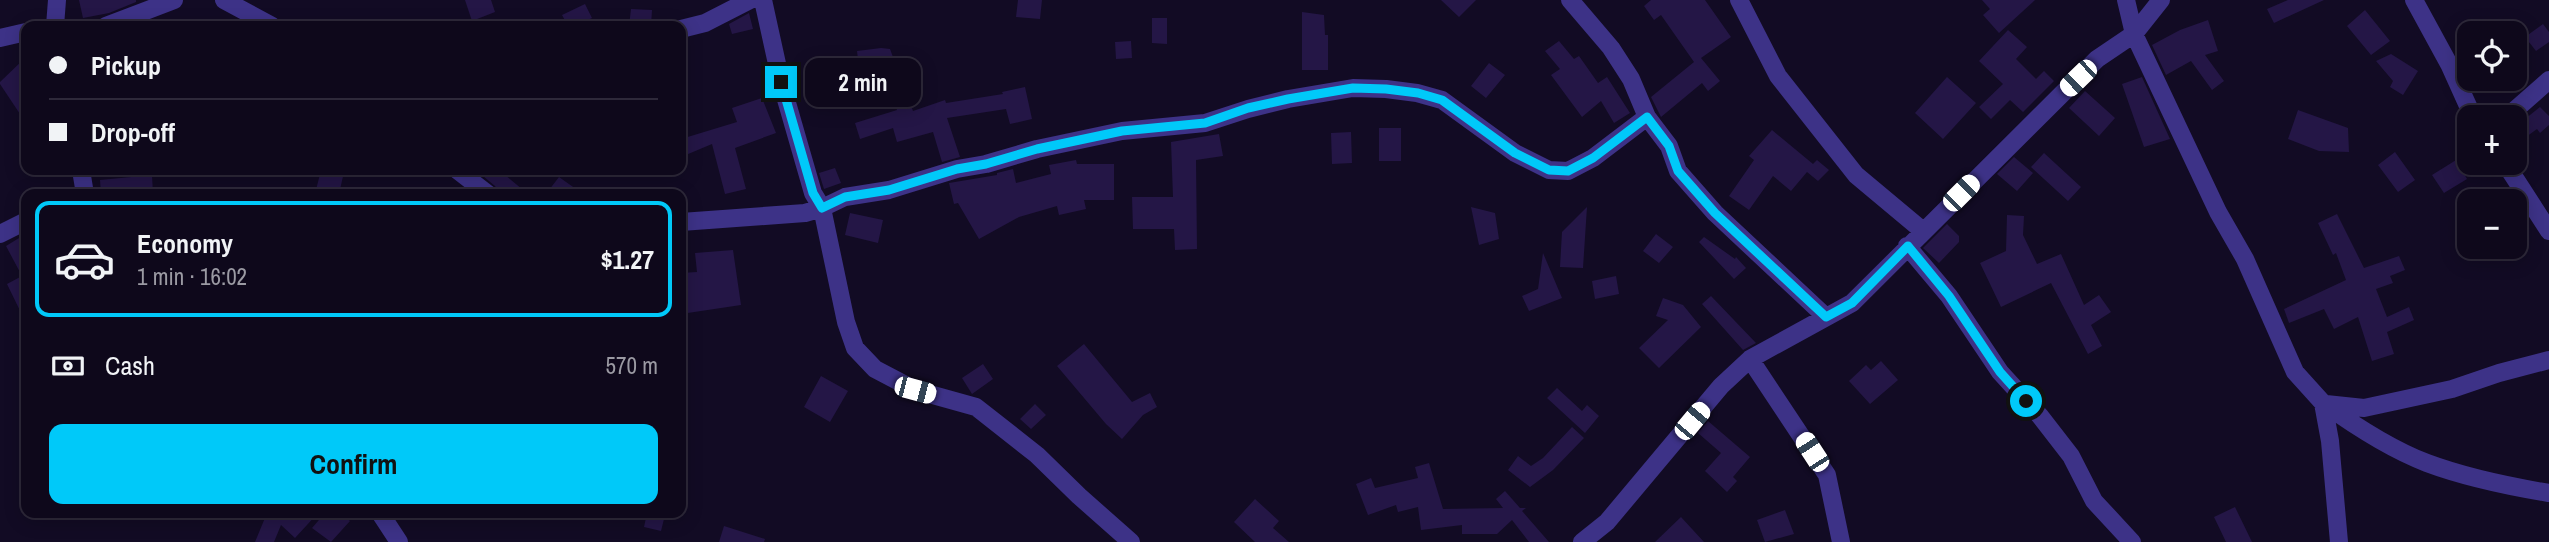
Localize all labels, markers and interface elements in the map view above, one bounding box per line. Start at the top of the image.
map controls [2457,21,2527,259]
button: locate [2457,21,2527,91]
text: Pickup [91,48,161,83]
car [2056,56,2101,100]
callout: 2 min [806,57,921,106]
route end [765,66,797,98]
text: 2 min [838,67,888,98]
button: + [2457,105,2527,175]
text: Drop-off [91,115,175,150]
car [1939,171,1984,215]
button: − [2457,189,2527,259]
text: Economy [137,226,233,261]
icon: car [53,228,116,291]
text: $1.27 [601,242,654,277]
text: 1 min · 16:02 [137,261,247,292]
icon: cash [49,347,87,385]
text: Cash [105,348,155,383]
text: 570 m [606,350,658,381]
car [892,374,939,406]
route start [2010,385,2042,417]
car [1671,398,1714,444]
button: Confirm [49,424,658,504]
car [1792,429,1833,475]

